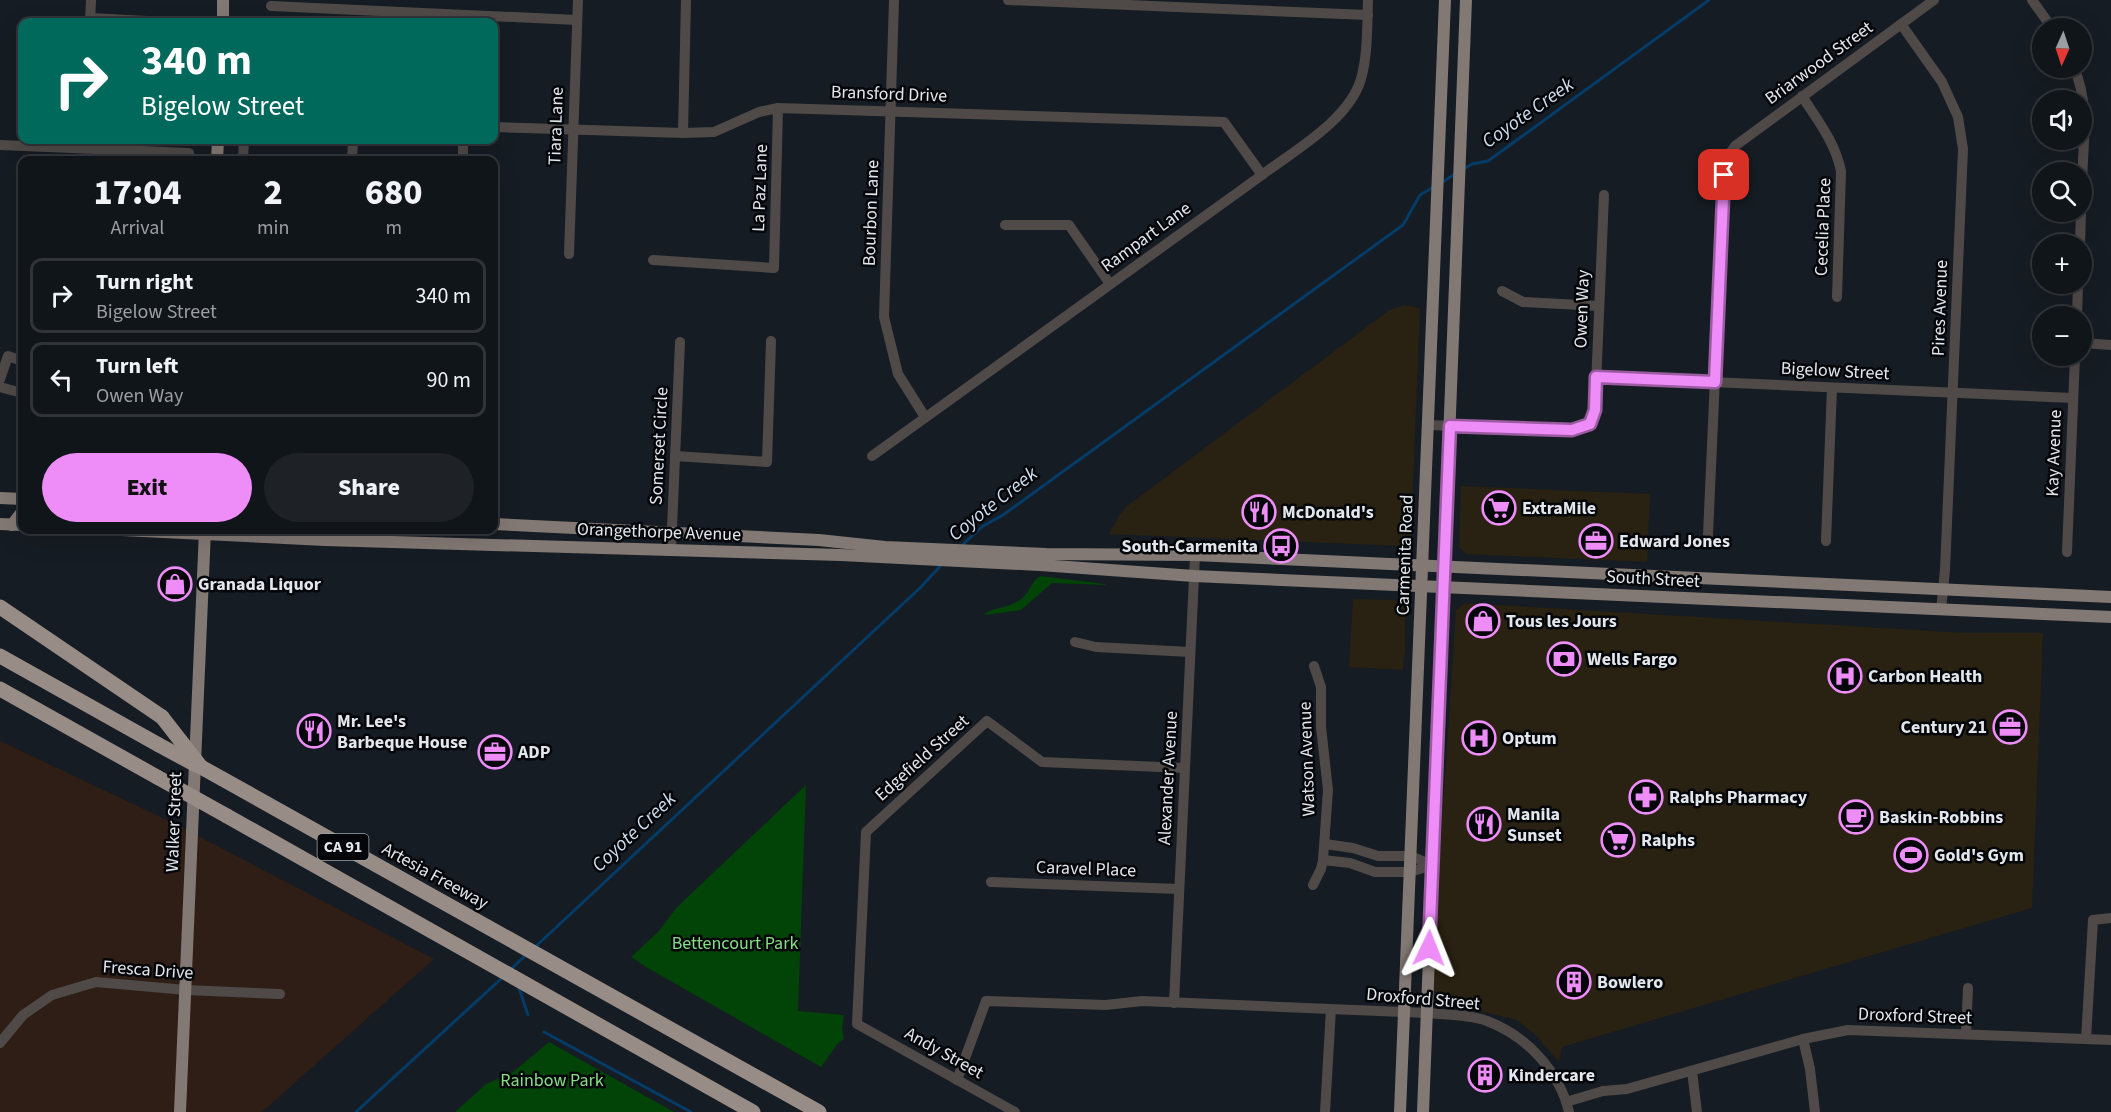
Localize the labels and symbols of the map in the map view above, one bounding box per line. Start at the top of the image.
street label: Briarwood Street [1760,15,1878,111]
north arrow [2032,18,2092,78]
water label: Coyote Creek [1476,71,1580,155]
street label: Bransford Drive [830,79,948,109]
street label: Tiara Lane [542,86,570,166]
street label: La Paz Lane [746,144,774,232]
pin [1698,149,1749,200]
street label: Bourbon Lane [857,159,885,266]
street label: Cecelia Place [1809,177,1837,277]
street label: Rampart Lane [1096,196,1196,278]
street label: Pires Avenue [1926,259,1954,357]
street label: Owen Way [1568,269,1596,349]
street label: Bigelow Street [1780,356,1890,386]
street label: Somerset Circle [643,386,675,506]
street label: Kay Avenue [2040,409,2068,497]
water label: Coyote Creek [942,460,1044,548]
supermarket icon: ExtraMile [1481,490,1517,526]
restaurant icon: McDonald's [1241,494,1277,530]
street label: Carmenita Road [1390,494,1420,616]
place label: ExtraMile [1522,496,1596,521]
place label: McDonald's [1282,500,1374,525]
street label: Orangethorpe Avenue [577,517,742,547]
office icon: Edward Jones [1578,523,1614,559]
bus stop icon: South-Carmenita [1263,528,1299,564]
place label: Edward Jones [1619,529,1730,554]
place label: South-Carmenita [1121,534,1258,559]
street label: South Street [1606,564,1700,594]
shop icon: Granada Liquor [157,566,193,602]
place label: Granada Liquor [198,572,322,597]
shop icon: Tous les Jours [1465,603,1501,639]
place label: Tous les Jours [1506,609,1617,634]
bank icon: Wells Fargo [1546,641,1582,677]
place label: Wells Fargo [1587,647,1677,672]
hospital icon: Carbon Health [1827,658,1863,694]
place label: Carbon Health [1868,664,1982,689]
street label: Watson Avenue [1293,701,1321,817]
place label: Mr. Lee's Barbeque House [337,709,467,755]
street label: Edgefield Street [869,709,975,807]
office icon: Century 21 [1992,709,2028,745]
street label: Alexander Avenue [1152,710,1184,846]
restaurant icon: Mr. Lee's Barbeque House [296,713,332,749]
place label: Century 21 [1901,715,1987,740]
hospital icon: Optum [1461,720,1497,756]
place label: Optum [1502,726,1557,751]
office icon: ADP [477,734,513,770]
place label: ADP [517,740,551,765]
street label: Walker Street [160,772,188,872]
pharmacy icon: Ralphs Pharmacy [1628,779,1664,815]
water label: Coyote Creek [586,785,683,879]
place label: Ralphs Pharmacy [1669,785,1808,810]
cafe icon: Baskin-Robbins [1838,799,1874,835]
place label: Manila Sunset [1507,802,1562,848]
place label: Baskin-Robbins [1879,805,2003,830]
restaurant icon: Manila Sunset [1466,806,1502,842]
supermarket icon: Ralphs [1600,822,1636,858]
place label: Ralphs [1641,828,1695,853]
road number: CA 91 [318,834,368,860]
street label: Artesia Freeway [377,836,493,916]
sports icon: Gold's Gym [1893,837,1929,873]
place label: Gold's Gym [1934,843,2024,868]
street label: Caravel Place [1035,855,1137,883]
position arrow [1397,916,1461,980]
park label: Bettencourt Park [672,931,798,956]
street label: Fresca Drive [102,954,194,986]
building icon: Bowlero [1556,964,1592,1000]
place label: Bowlero [1597,970,1663,995]
street label: Droxford Street [1365,982,1481,1016]
street label: Droxford Street [1857,1002,1973,1030]
street label: Andy Street [900,1021,988,1085]
building icon: Kindercare [1467,1057,1503,1093]
place label: Kindercare [1508,1063,1595,1088]
park label: Rainbow Park [500,1068,604,1093]

